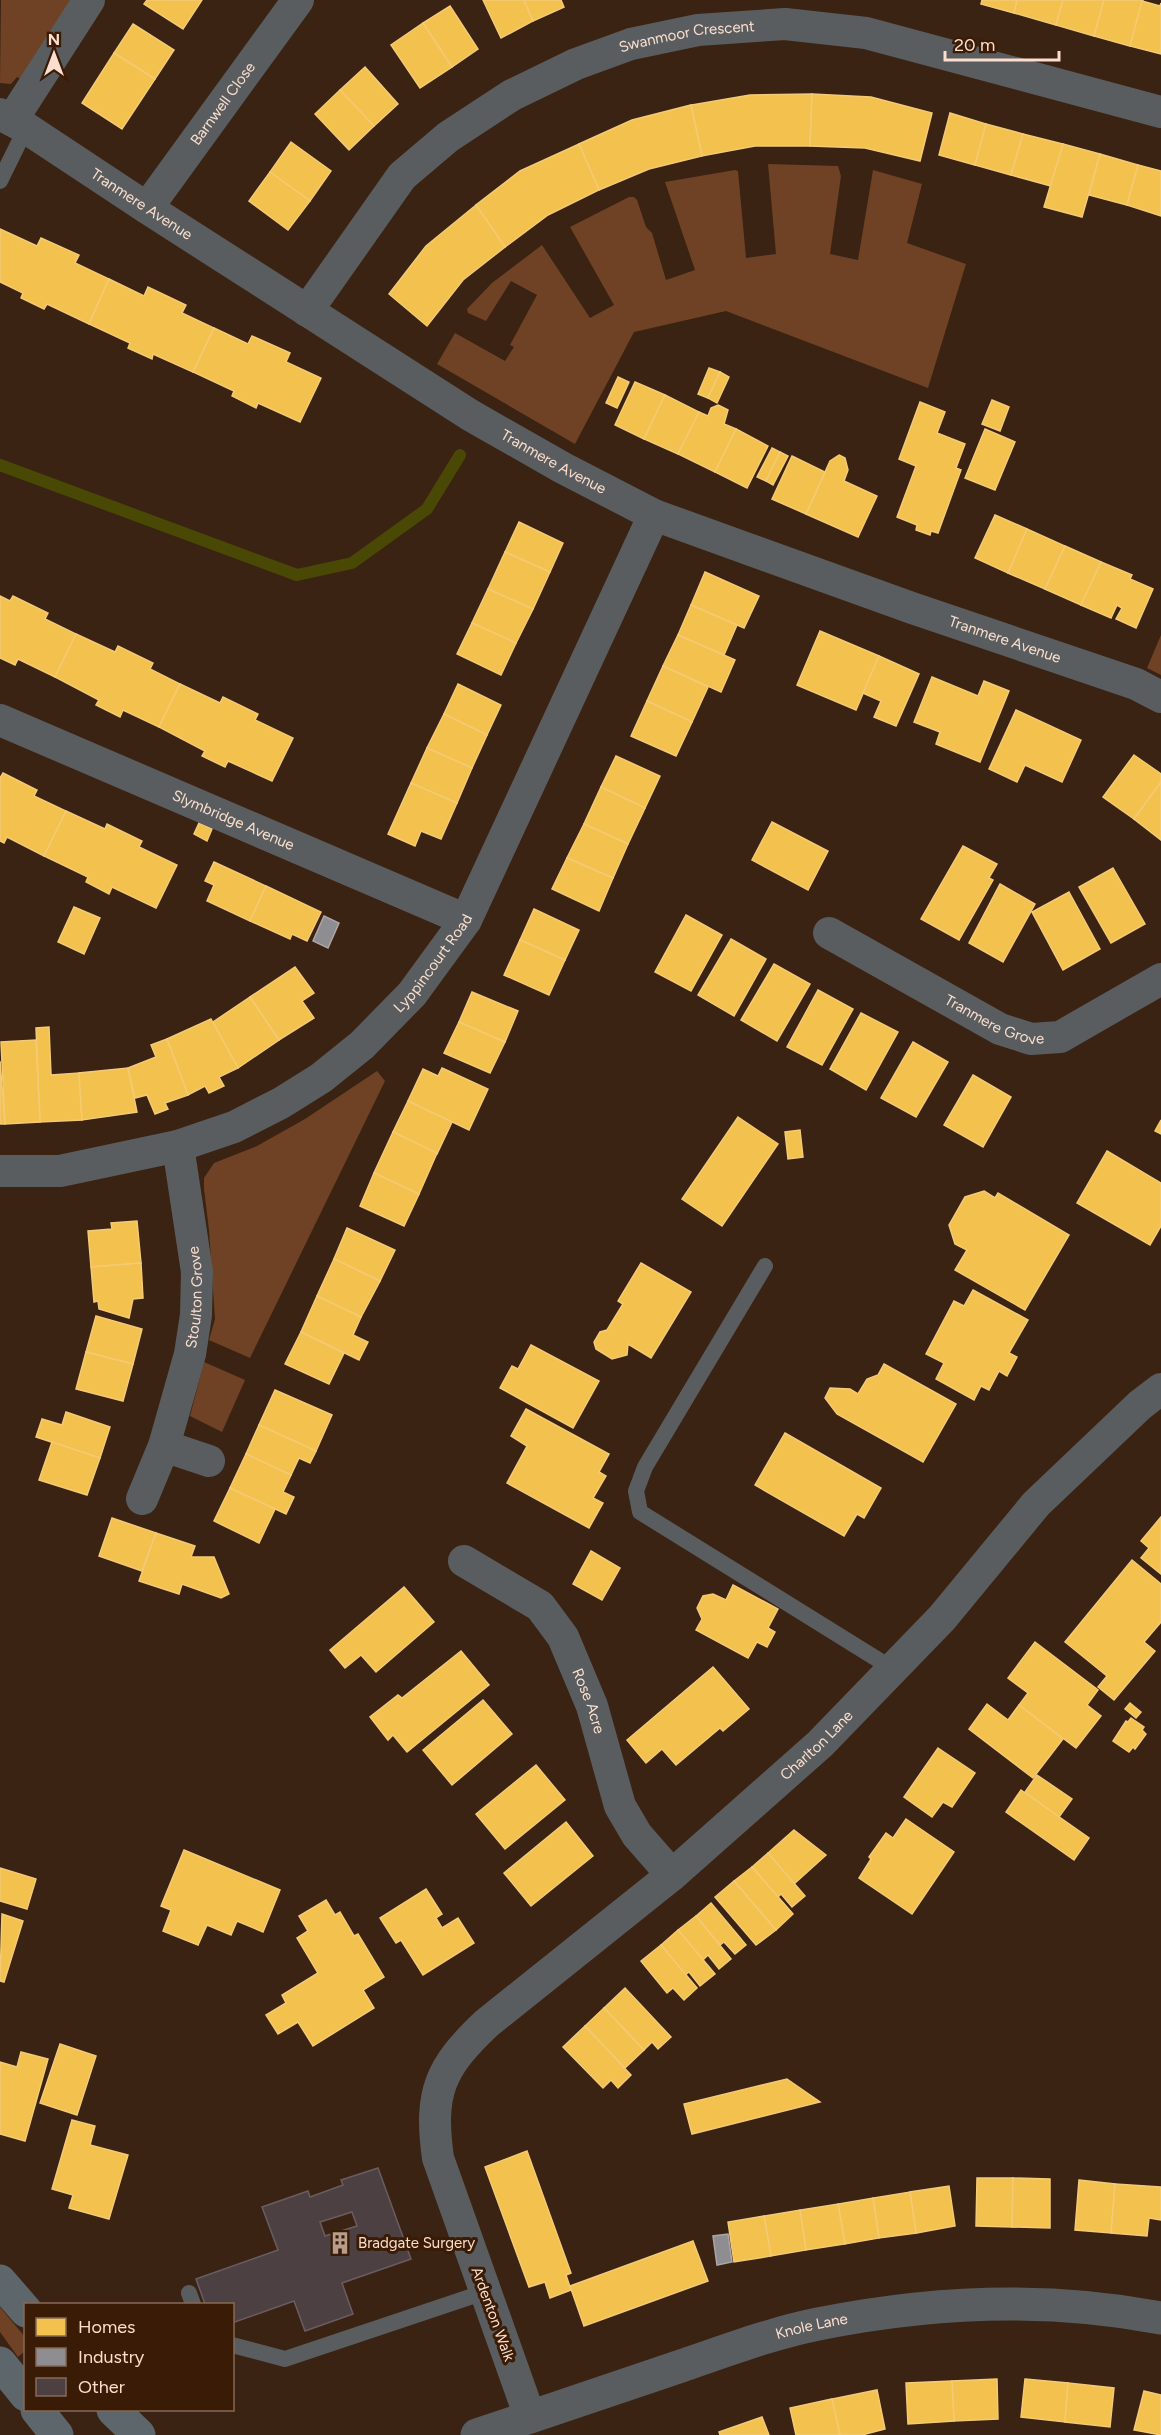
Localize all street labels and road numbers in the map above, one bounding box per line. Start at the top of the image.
street label: Swanmoor Crescent [616,17,755,57]
street label: Barnwell Close [187,59,259,149]
street label: Tranmere Avenue [88,164,196,244]
street label: Tranmere Avenue [498,426,609,498]
street label: Tranmere Avenue [946,612,1063,667]
street label: Slymbridge Avenue [170,786,297,854]
street label: Lyppincourt Road [390,911,476,1016]
street label: Tranmere Grove [942,991,1045,1048]
street label: Stoulton Grove [182,1245,206,1350]
street label: Rose Acre [568,1666,608,1736]
street label: Charlton Lane [776,1707,857,1784]
street label: Ardenton Walk [468,2264,519,2364]
street label: Knole Lane [773,2310,849,2343]

